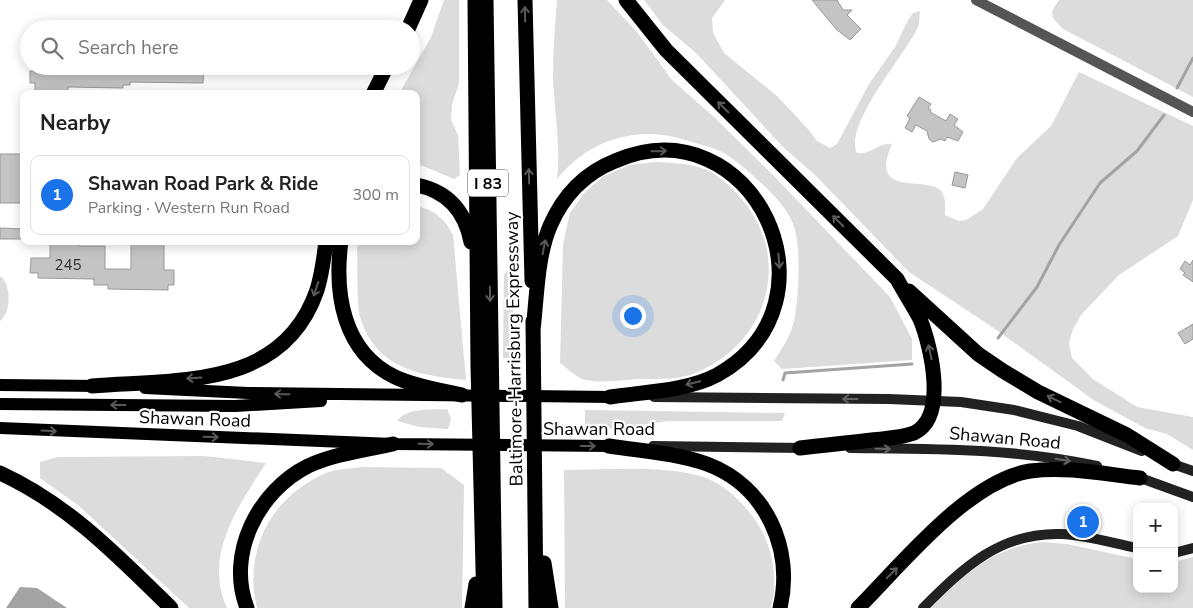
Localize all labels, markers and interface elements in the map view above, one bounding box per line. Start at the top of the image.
one-way arrow [520,6,530,22]
search box [20,20,420,75]
icon: search [38,34,66,62]
text: Search here [78,35,179,61]
one-way arrow [717,100,729,113]
text: Nearby [40,109,110,137]
one-way arrow [651,146,667,156]
one-way arrow [524,168,534,184]
road number: I 83 [468,170,508,197]
text: Shawan Road Park & Ride [88,171,318,197]
text: 1 [52,184,62,206]
text: 300 m [352,184,399,206]
text: Parking · Western Run Road [88,197,290,219]
street label: Baltimore-Harrisburg Expressway [500,211,528,487]
one-way arrow [832,215,845,227]
one-way arrow [540,239,550,255]
one-way arrow [775,253,784,269]
house number: 245 [54,255,82,275]
one-way arrow [311,281,321,297]
one-way arrow [485,285,495,301]
your location [620,303,646,329]
one-way arrow [925,344,934,360]
one-way arrow [186,374,202,383]
one-way arrow [685,379,701,388]
one-way arrow [274,389,290,399]
one-way arrow [842,394,858,404]
one-way arrow [1047,394,1062,403]
one-way arrow [110,400,126,410]
street label: Shawan Road [139,405,251,433]
street label: Shawan Road [543,417,655,441]
street label: Shawan Road [948,421,1062,455]
one-way arrow [40,426,56,435]
one-way arrow [203,433,219,442]
one-way arrow [418,439,434,449]
one-way arrow [580,441,596,451]
one-way arrow [875,444,891,454]
one-way arrow [1054,455,1070,465]
pin: 1 [1067,503,1099,541]
map controls [1133,503,1178,593]
button: + [1133,503,1178,548]
button: − [1133,548,1178,593]
one-way arrow [886,567,898,580]

